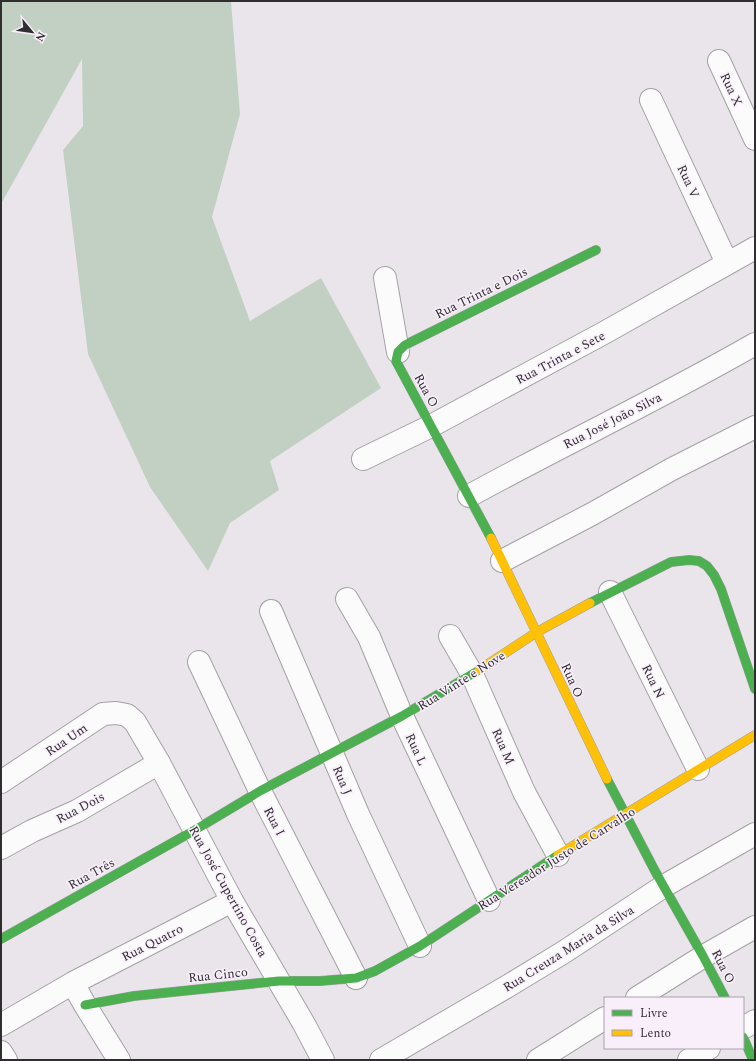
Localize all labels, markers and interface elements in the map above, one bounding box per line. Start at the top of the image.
north arrow [12,12,52,52]
text: N [31,29,50,45]
street label: Rua X [715,69,748,110]
street label: Rua V [672,161,705,202]
street label: Rua Trinta e Dois [432,262,531,324]
street label: Rua Trinta e Sete [512,326,609,390]
street label: Rua O [409,370,444,411]
street label: Rua José João Silva [560,387,666,454]
street label: Rua Vinte e Nove [414,646,509,716]
street label: Rua O [556,660,589,701]
street label: Rua N [636,661,670,702]
street label: Rua Um [42,718,92,761]
street label: Rua M [486,725,520,768]
street label: Rua L [400,730,432,769]
street label: Rua J [327,762,357,798]
street label: Rua Dois [53,787,108,829]
street label: Rua Vereador Justo de Carvalho [474,802,639,916]
street label: Rua I [258,803,290,840]
street label: Rua José Cupertino Costa [184,822,273,961]
street label: Rua Três [64,853,119,895]
street label: Rua Creuza Maria da Silva [499,900,639,997]
street label: Rua Quatro [118,919,187,967]
street label: Rua O [706,946,740,987]
street label: Rua Cinco [187,962,249,988]
legend [604,997,744,1049]
text: Livre [640,1004,668,1023]
text: Lento [640,1024,671,1043]

